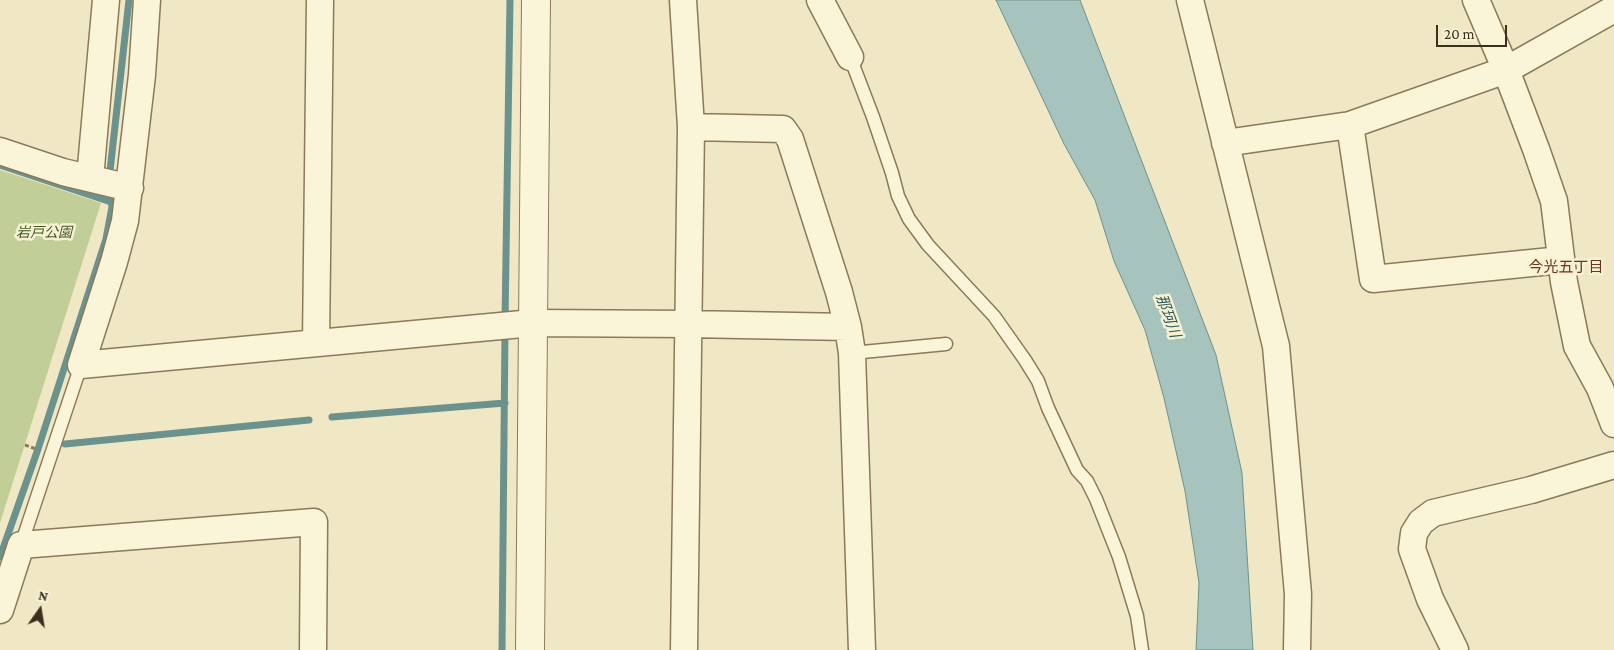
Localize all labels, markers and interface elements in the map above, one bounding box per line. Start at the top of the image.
scale bar [1439,15,1510,47]
text: 20 m [1444,26,1475,42]
park label: 岩戸公園 [16,225,72,241]
district label: 今光五丁目 [1529,258,1603,276]
water label: 那珂川 [1152,292,1184,340]
north arrow [15,585,65,635]
text: N [37,587,50,604]

